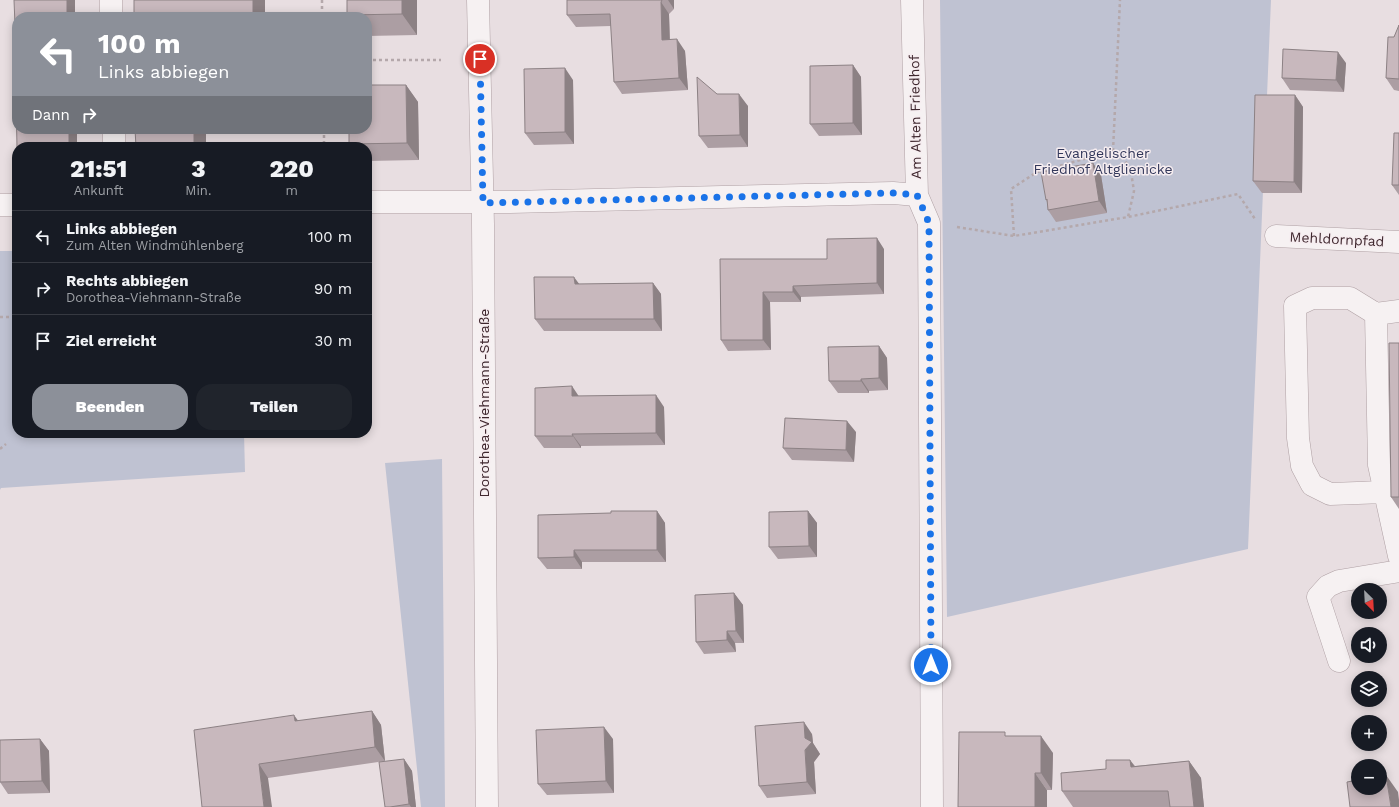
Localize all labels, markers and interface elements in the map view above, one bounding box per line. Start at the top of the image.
text: 100 m [98,27,181,60]
icon: left [32,28,84,80]
pin [463,42,497,76]
icon: arrive [469,48,491,70]
street label: Am Alten Friedhof [906,54,924,179]
text: Links abbiegen [98,61,229,82]
icon: right [78,104,100,126]
text: Dann [32,106,70,124]
park label: Evangelischer Friedhof Altglienicke [1034,145,1173,177]
text: 21:51 [70,155,127,183]
text: 3 [191,155,205,183]
text: 220 [269,155,314,183]
text: Ankunft [74,183,124,198]
text: Min. [185,183,211,198]
text: m [285,183,298,198]
text: Links abbiegen [66,220,177,238]
icon: left [32,226,54,248]
text: 100 m [308,228,352,246]
street label: Mehldornpfad [1289,229,1385,249]
text: Zum Alten Windmühlenberg [66,238,243,253]
text: Rechts abbiegen [66,272,188,290]
icon: right [32,278,54,300]
text: 90 m [314,280,352,298]
text: Dorothea-Viehmann-Straße [66,290,241,305]
street label: Dorothea-Viehmann-Straße [476,309,492,497]
icon: arrive [32,330,54,352]
text: Ziel erreicht [66,332,156,350]
text: 30 m [315,332,352,350]
button: Beenden [32,384,188,430]
button: Teilen [196,384,352,430]
north arrow [1351,583,1387,619]
map controls [1351,583,1387,795]
button: sound [1351,627,1387,663]
position arrow [910,644,952,686]
button: layers [1351,671,1387,707]
button: + [1351,715,1387,751]
button: − [1351,759,1387,795]

